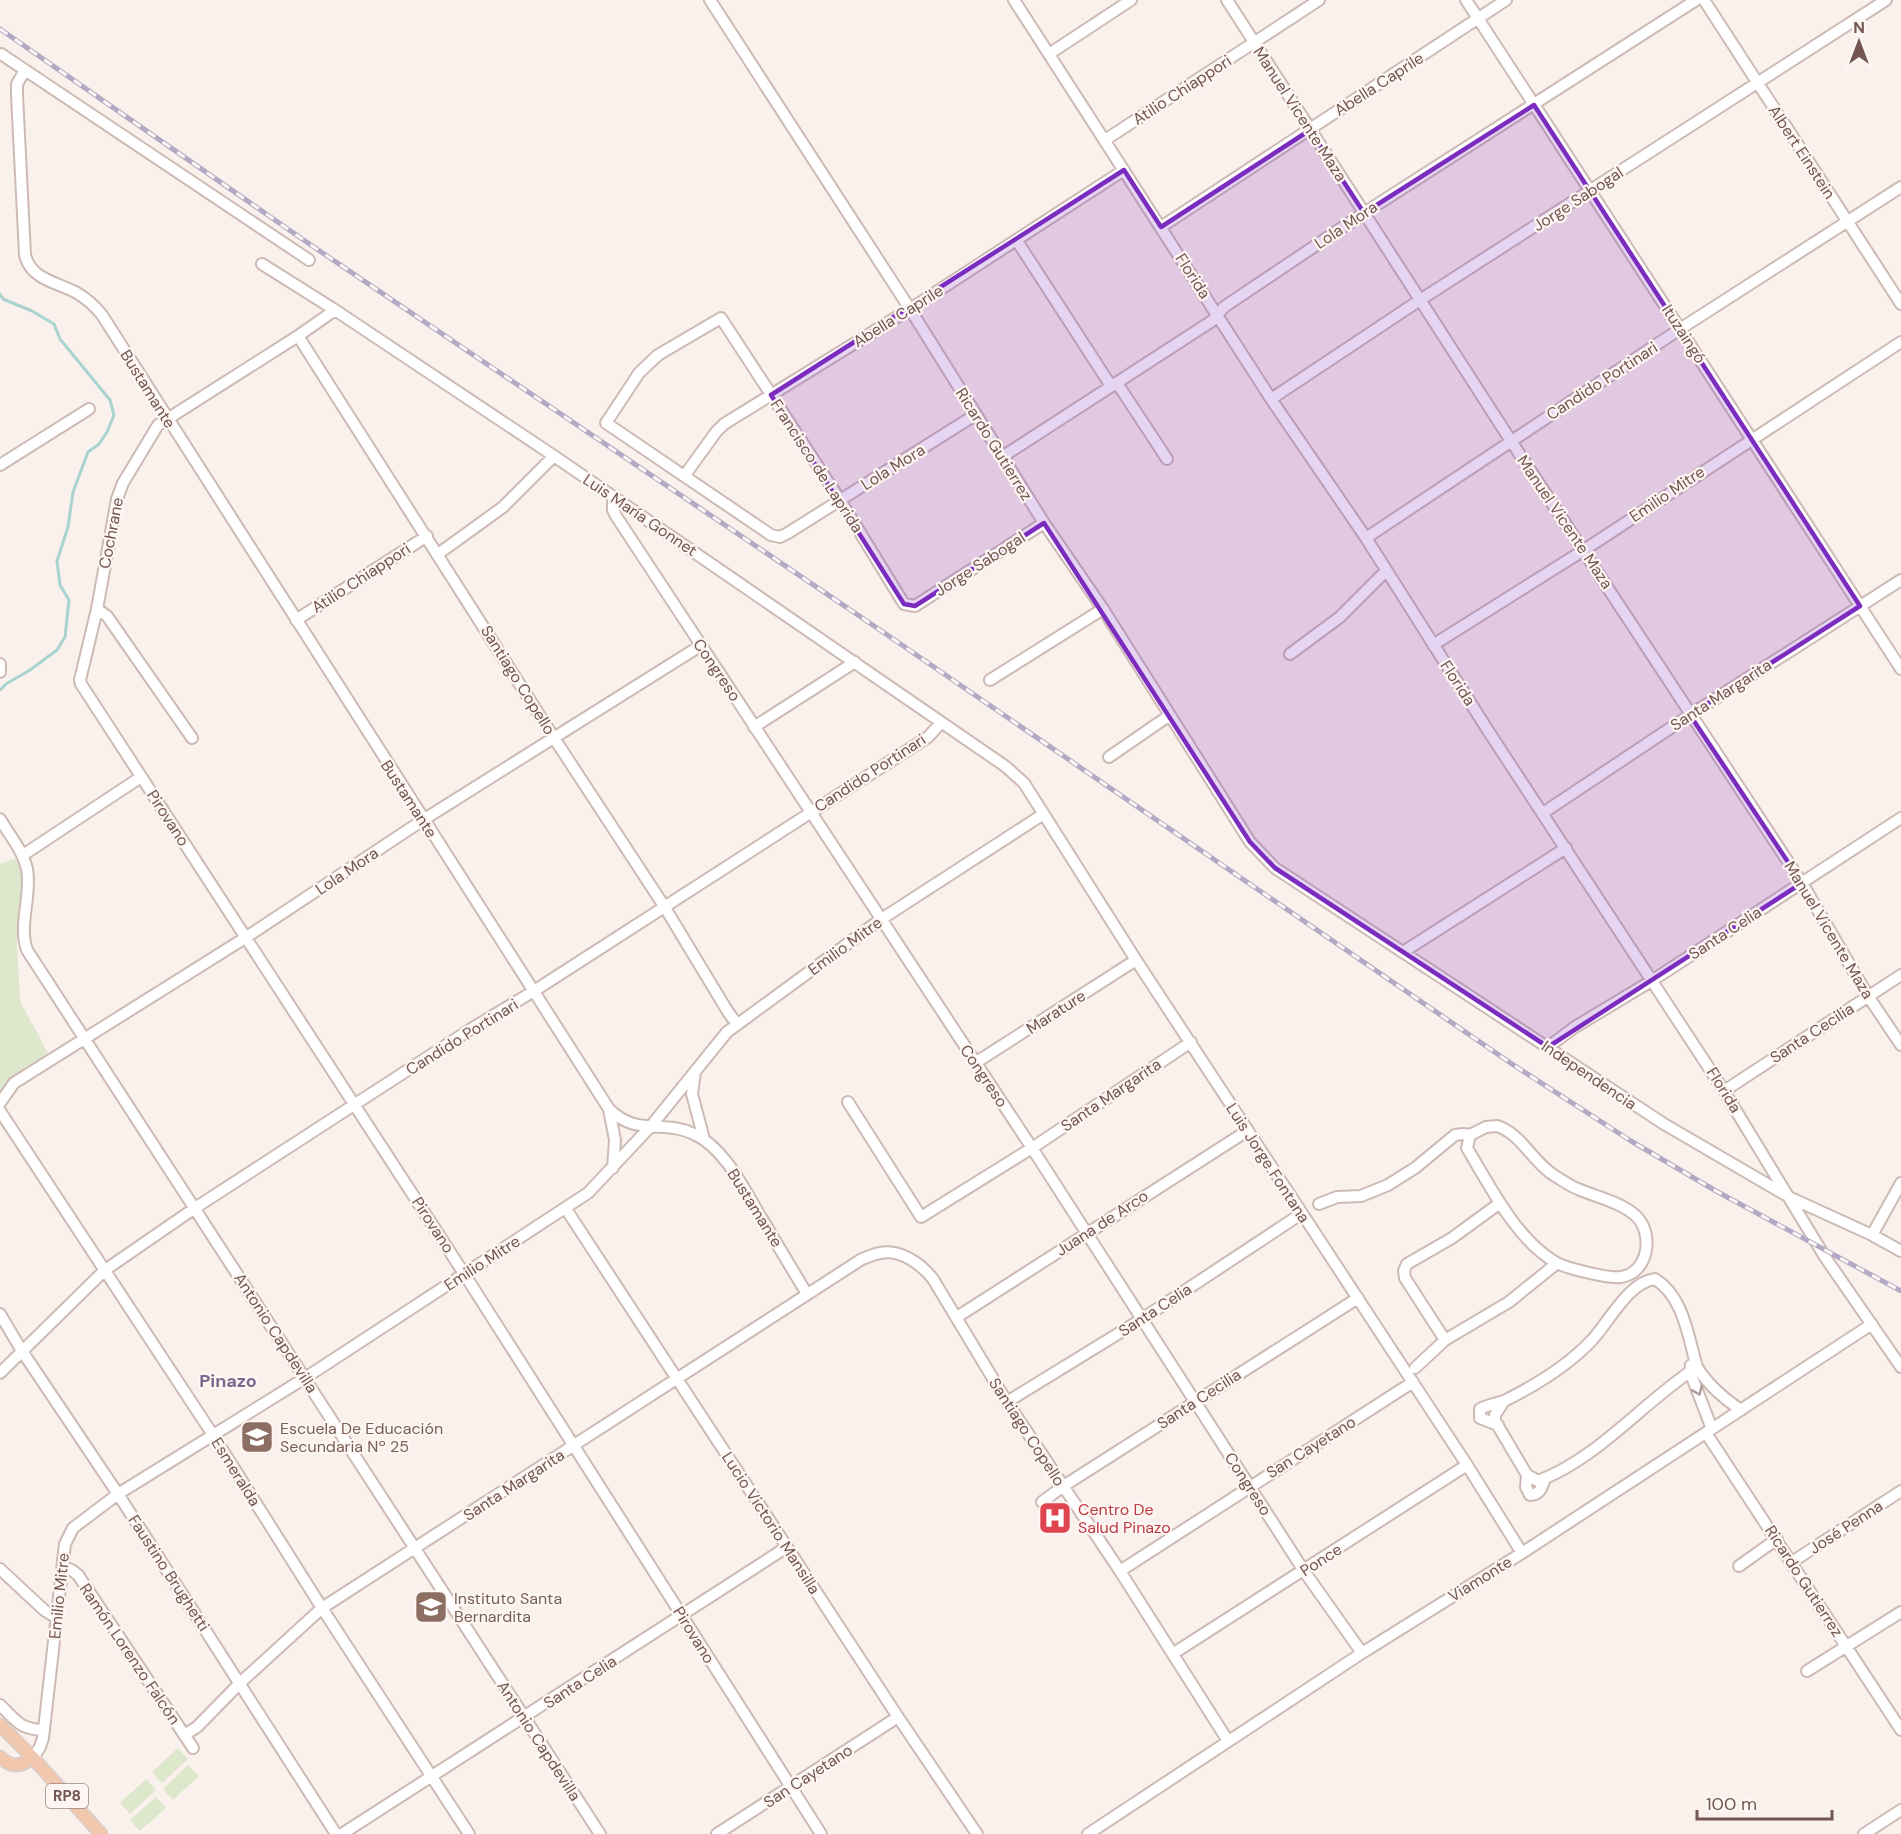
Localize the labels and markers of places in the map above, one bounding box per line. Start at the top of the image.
place label: Escuela De Educación Secundaria Nº 25 [280,1418,443,1457]
school or university icon: Escuela De Educación Secundaria Nº 25 [239,1419,275,1455]
place label: Centro De Salud Pinazo [1078,1499,1171,1538]
hospital icon: Centro De Salud Pinazo [1037,1500,1073,1536]
place label: Instituto Santa Bernardita [454,1588,562,1627]
school or university icon: Instituto Santa Bernardita [413,1589,449,1625]

